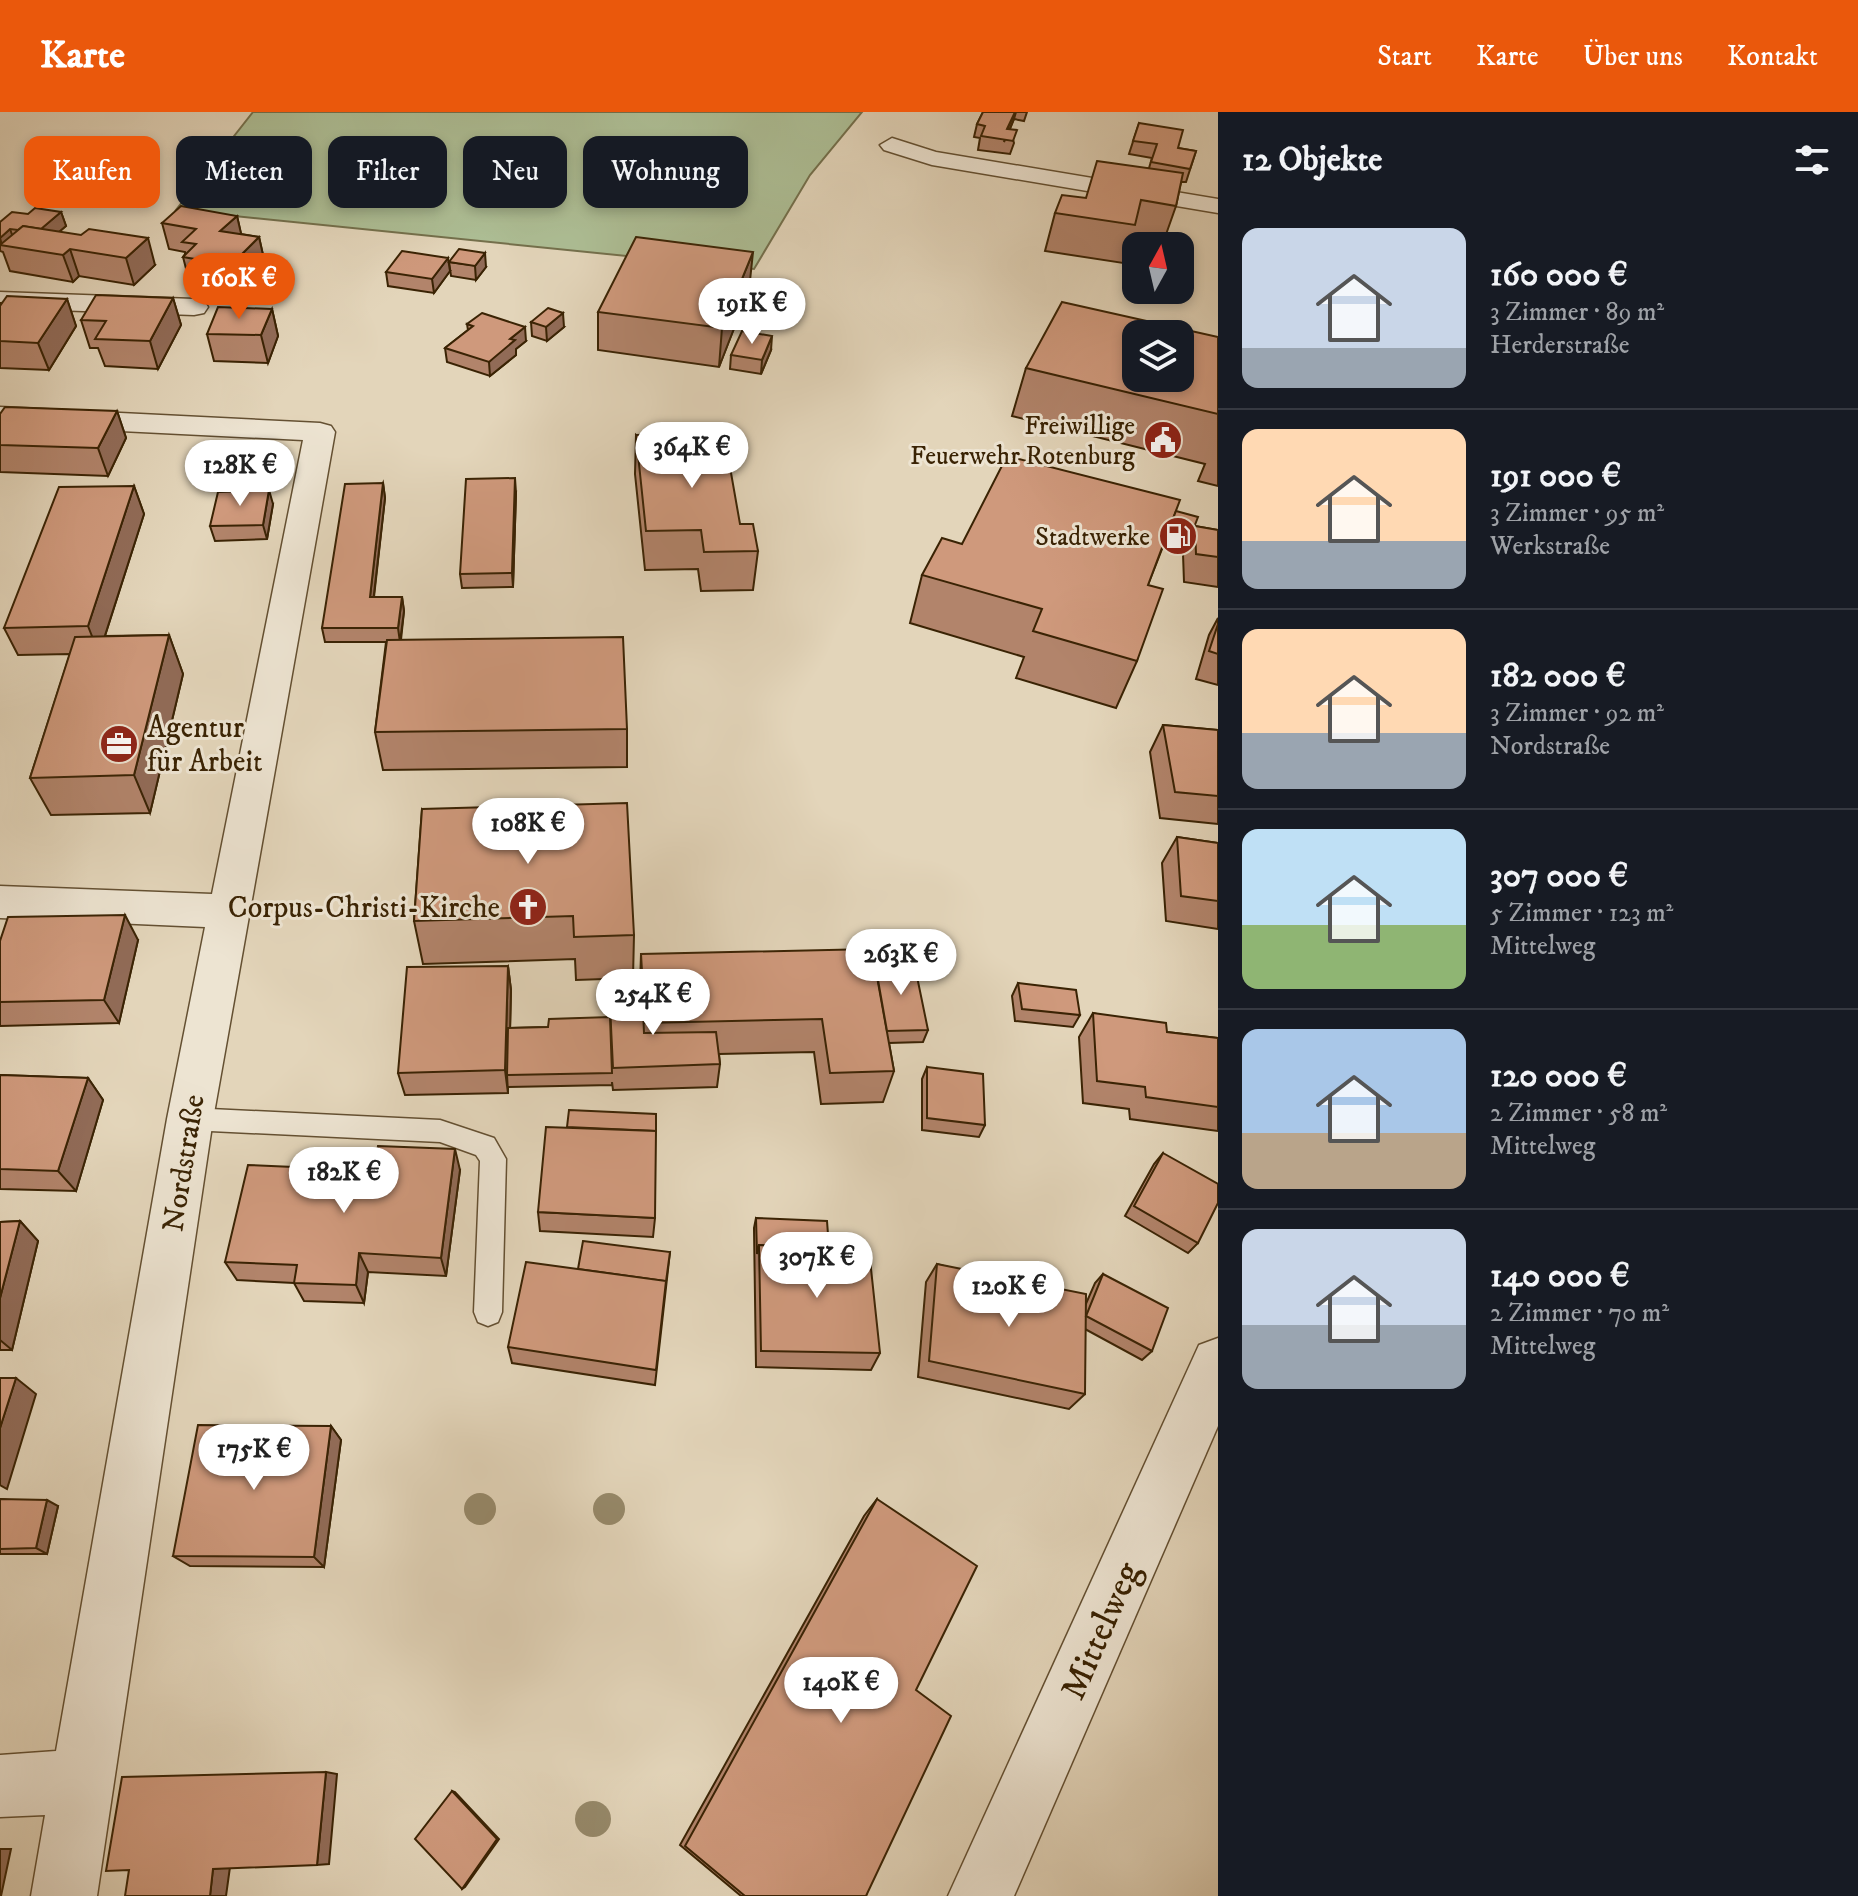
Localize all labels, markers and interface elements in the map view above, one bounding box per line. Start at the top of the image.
text: Karte [40,32,125,80]
text: Start [1377,39,1432,74]
text: Karte [1476,39,1539,74]
text: Über uns [1583,39,1683,74]
text: Kontakt [1727,39,1818,74]
chip: Kaufen [24,136,160,208]
chip: Mieten [176,136,312,208]
chip: Filter [328,136,447,208]
chip: Neu [463,136,567,208]
chip: Wohnung [583,136,748,208]
icon: filters [1790,138,1834,182]
text: 12 Objekte [1242,139,1382,181]
north arrow [1122,232,1194,304]
map controls [1122,232,1194,392]
pin: 160K € [174,253,304,321]
text: 160 000 € [1490,254,1628,296]
icon: home [1306,260,1402,356]
text: 160K € [201,262,277,295]
pin: 191K € [687,278,817,346]
text: 191K € [717,287,787,320]
text: 3 Zimmer · 89 m² [1490,296,1664,329]
button: layers [1122,320,1194,392]
text: Herderstraße [1490,329,1629,362]
place label: Freiwillige Feuerwehr Rotenburg [910,410,1135,473]
public building icon: Freiwillige Feuerwehr Rotenburg [1142,419,1184,461]
pin: 364K € [627,422,757,490]
text: 364K € [653,431,731,464]
pin: 128K € [175,440,305,508]
text: 128K € [203,449,277,482]
text: 191 000 € [1490,455,1621,497]
icon: home [1306,461,1402,557]
text: 3 Zimmer · 95 m² [1490,497,1664,530]
fuel station icon: Stadtwerke [1157,515,1199,557]
place label: Stadtwerke [1035,521,1150,554]
text: Werkstraße [1490,530,1610,563]
text: 182 000 € [1490,655,1626,697]
icon: home [1306,661,1402,757]
text: 3 Zimmer · 92 m² [1490,697,1664,730]
place label: Agentur für Arbeit [147,710,263,781]
office icon: Agentur für Arbeit [98,723,140,765]
text: Nordstraße [1490,730,1610,763]
pin: 108K € [463,798,593,866]
text: 108K € [490,807,566,840]
text: 307 000 € [1490,855,1628,897]
icon: home [1306,861,1402,957]
church icon: Corpus-Christi-Kirche [507,886,549,928]
place label: Corpus-Christi-Kirche [228,890,500,927]
text: 5 Zimmer · 123 m² [1490,897,1674,930]
pin: 263K € [836,929,966,997]
text: Mittelweg [1490,930,1595,963]
text: 263K € [863,938,939,971]
pin: 254K € [588,969,718,1037]
text: 254K € [614,978,692,1011]
text: 120 000 € [1490,1055,1627,1097]
icon: home [1306,1061,1402,1157]
street label: Nordstraße [155,1092,214,1235]
text: 2 Zimmer · 58 m² [1490,1097,1667,1130]
text: Mittelweg [1490,1130,1595,1163]
pin: 182K € [279,1147,409,1215]
text: 182K € [307,1156,381,1189]
pin: 307K € [752,1232,882,1300]
text: 307K € [779,1241,855,1274]
text: 140 000 € [1490,1255,1630,1297]
pin: 120K € [944,1261,1074,1329]
icon: home [1306,1261,1402,1357]
text: 120K € [971,1270,1047,1303]
text: 2 Zimmer · 70 m² [1490,1297,1669,1330]
text: Mittelweg [1490,1330,1595,1363]
pin: 175K € [189,1424,319,1492]
text: 175K € [216,1433,292,1466]
street label: Mittelweg [1051,1555,1152,1707]
pin: 140K € [776,1657,906,1725]
text: 140K € [802,1666,880,1699]

